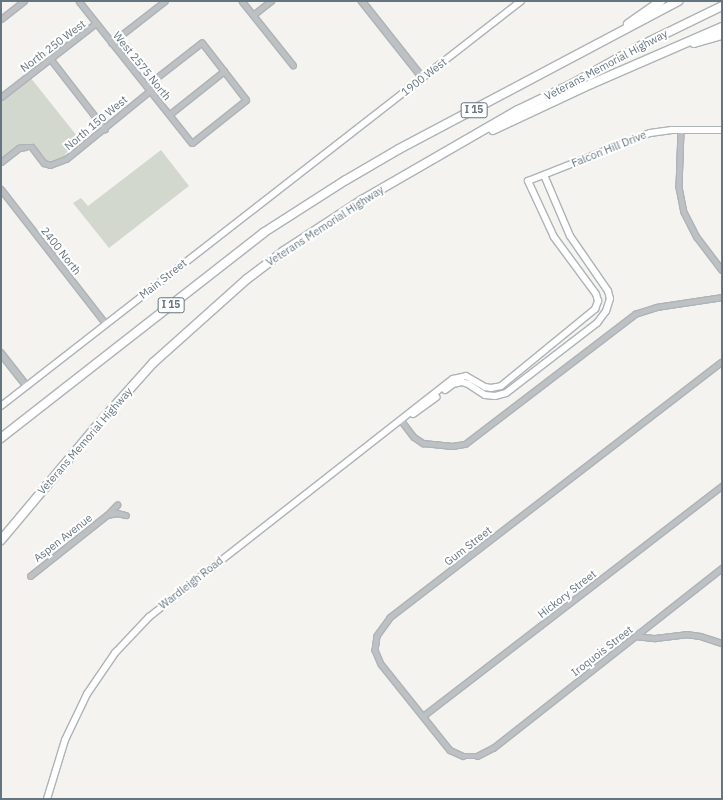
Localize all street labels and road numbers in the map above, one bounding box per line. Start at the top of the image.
street label: North 250 West [18,17,88,75]
street label: Veterans Memorial Highway [542,27,670,103]
street label: West 2575 North [110,29,174,103]
street label: 1900 West [399,55,449,99]
street label: North 150 West [62,93,130,153]
road number: I 15 [460,102,488,118]
street label: Falcon Hill Drive [570,128,648,170]
street label: Veterans Memorial Highway [264,183,386,269]
street label: 2400 North [38,224,84,278]
street label: Main Street [137,256,189,302]
road number: I 15 [157,297,185,313]
street label: Veterans Memorial Highway [35,385,135,497]
street label: Aspen Avenue [31,511,95,565]
street label: Gum Street [442,523,494,569]
street label: Wardleigh Road [156,554,226,612]
street label: Hickory Street [535,567,599,621]
street label: Iroquois Street [569,623,635,679]

